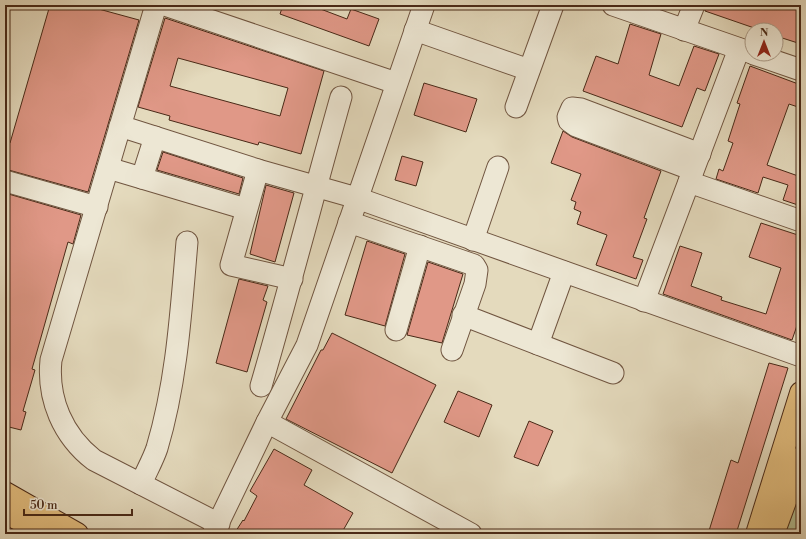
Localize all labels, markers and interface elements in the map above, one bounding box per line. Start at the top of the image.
north arrow [744,22,784,62]
text: N [760,26,769,40]
scale bar [24,491,132,517]
text: 50 m [30,498,58,513]

